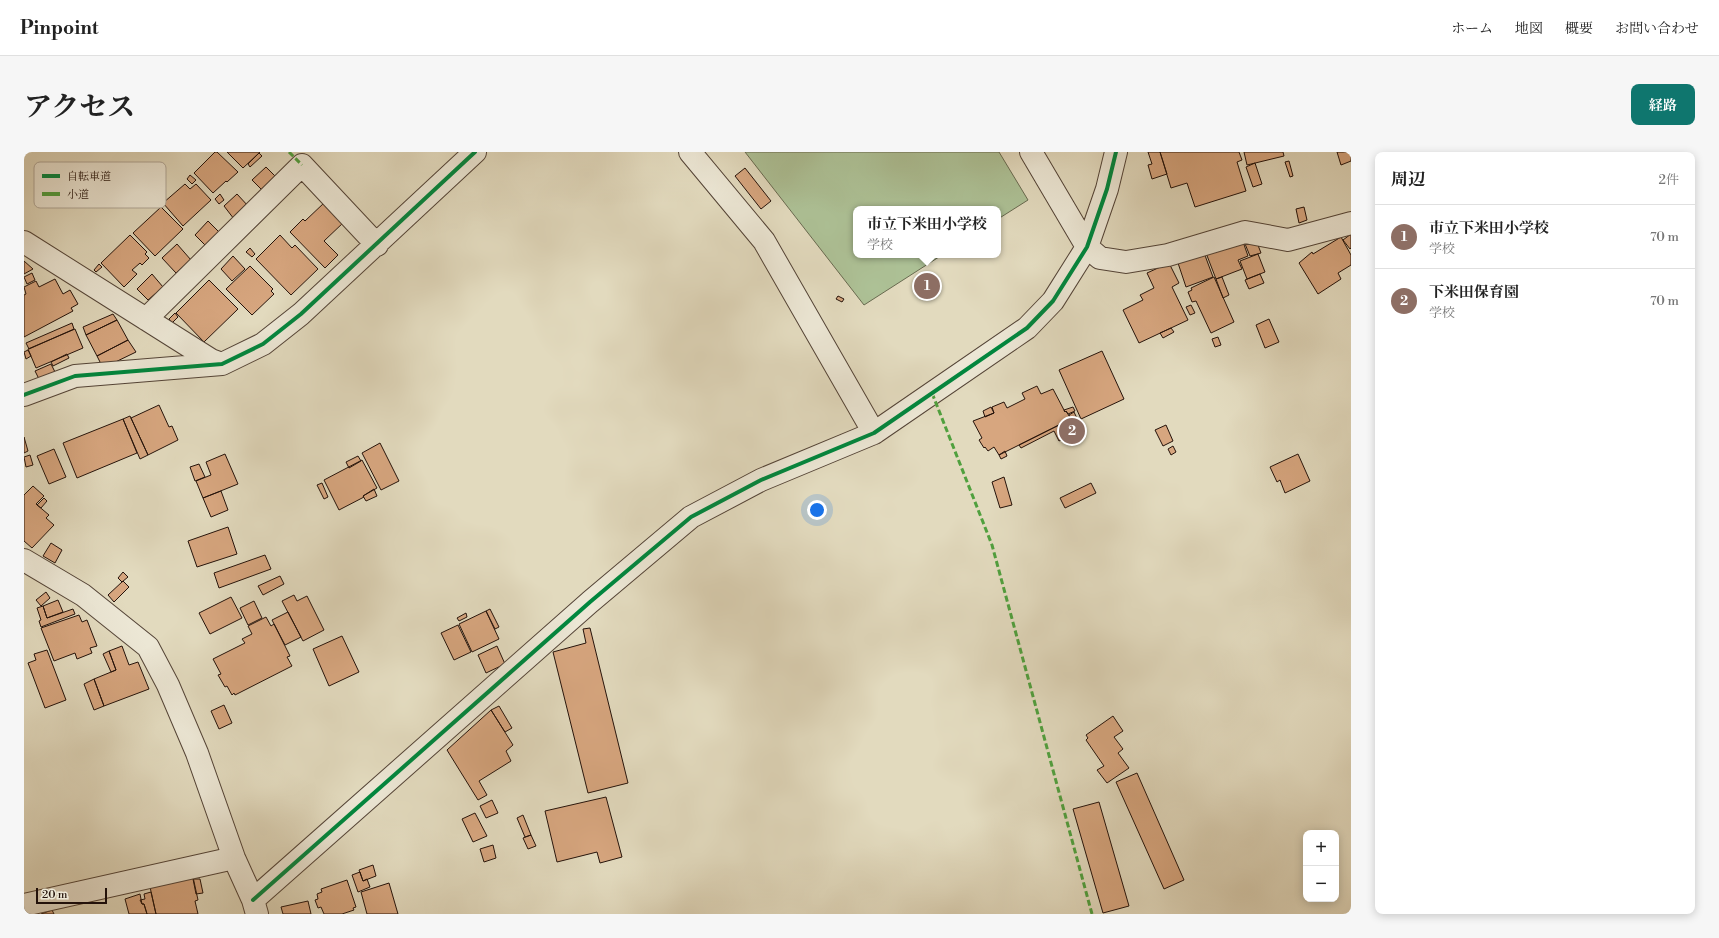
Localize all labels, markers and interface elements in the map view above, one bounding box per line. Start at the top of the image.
text: Pinpoint [20,16,99,40]
text: ホーム [1451,20,1493,38]
text: 地図 [1515,20,1543,38]
text: 概要 [1565,20,1593,38]
text: お問い合わせ [1615,20,1699,38]
button: 経路 [1631,84,1695,125]
text: アクセス [24,90,135,125]
legend [34,162,166,208]
text: 周辺 [1391,169,1425,191]
text: 自転車道 [67,170,111,184]
text: 2件 [1659,172,1679,188]
text: 小道 [67,188,89,202]
popup [853,206,1001,258]
text: 市立下米田小学校 [867,215,987,234]
text: 市立下米田小学校 [1429,219,1549,238]
text: 1 [1401,229,1407,245]
text: 70 m [1650,229,1679,245]
text: 学校 [867,237,893,253]
text: 学校 [1429,241,1455,257]
pin: 1 [914,271,940,301]
text: 下米田保育園 [1429,283,1519,302]
text: 2 [1400,293,1408,309]
text: 70 m [1650,293,1679,309]
text: 学校 [1429,305,1455,321]
pin: 2 [1059,416,1085,446]
your location [807,500,827,520]
map controls [1303,830,1339,902]
button: + [1303,830,1339,866]
button: − [1303,866,1339,902]
scale bar [36,886,107,905]
text: 20 m [42,888,67,902]

